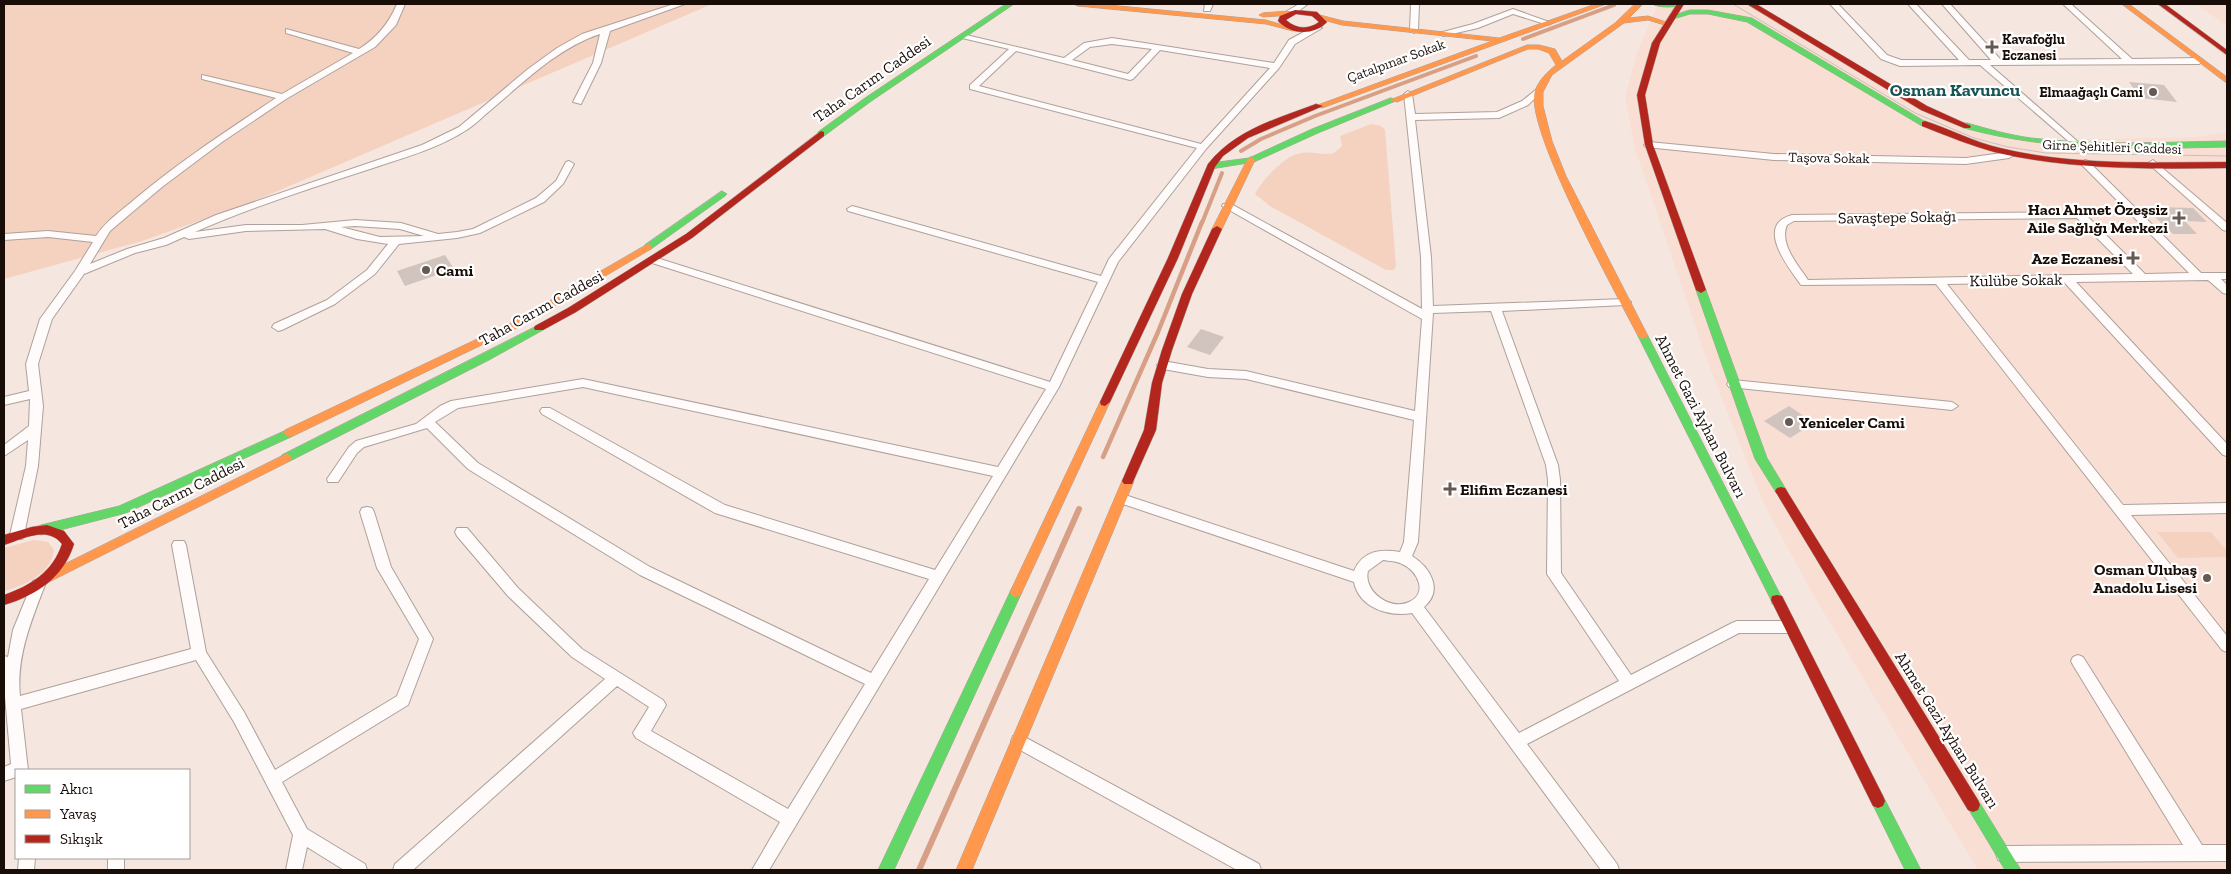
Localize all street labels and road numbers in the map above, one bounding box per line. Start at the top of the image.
street label: Taha Carım Caddesi [810,31,935,127]
street label: Çatalpınar Sokak [1345,35,1448,87]
street label: Girne Şehitleri Caddesi [2042,136,2182,158]
street label: Taşova Sokak [1788,149,1870,167]
street label: Savaştepe Sokağı [1838,206,1957,228]
street label: Taha Carım Caddesi [476,266,607,350]
street label: Kulübe Sokak [1969,270,2063,290]
street label: Ahmet Gazi Ayhan Bulvarı [1651,331,1751,501]
street label: Taha Carım Caddesi [115,453,248,533]
street label: Ahmet Gazi Ayhan Bulvarı [1891,648,2003,812]

